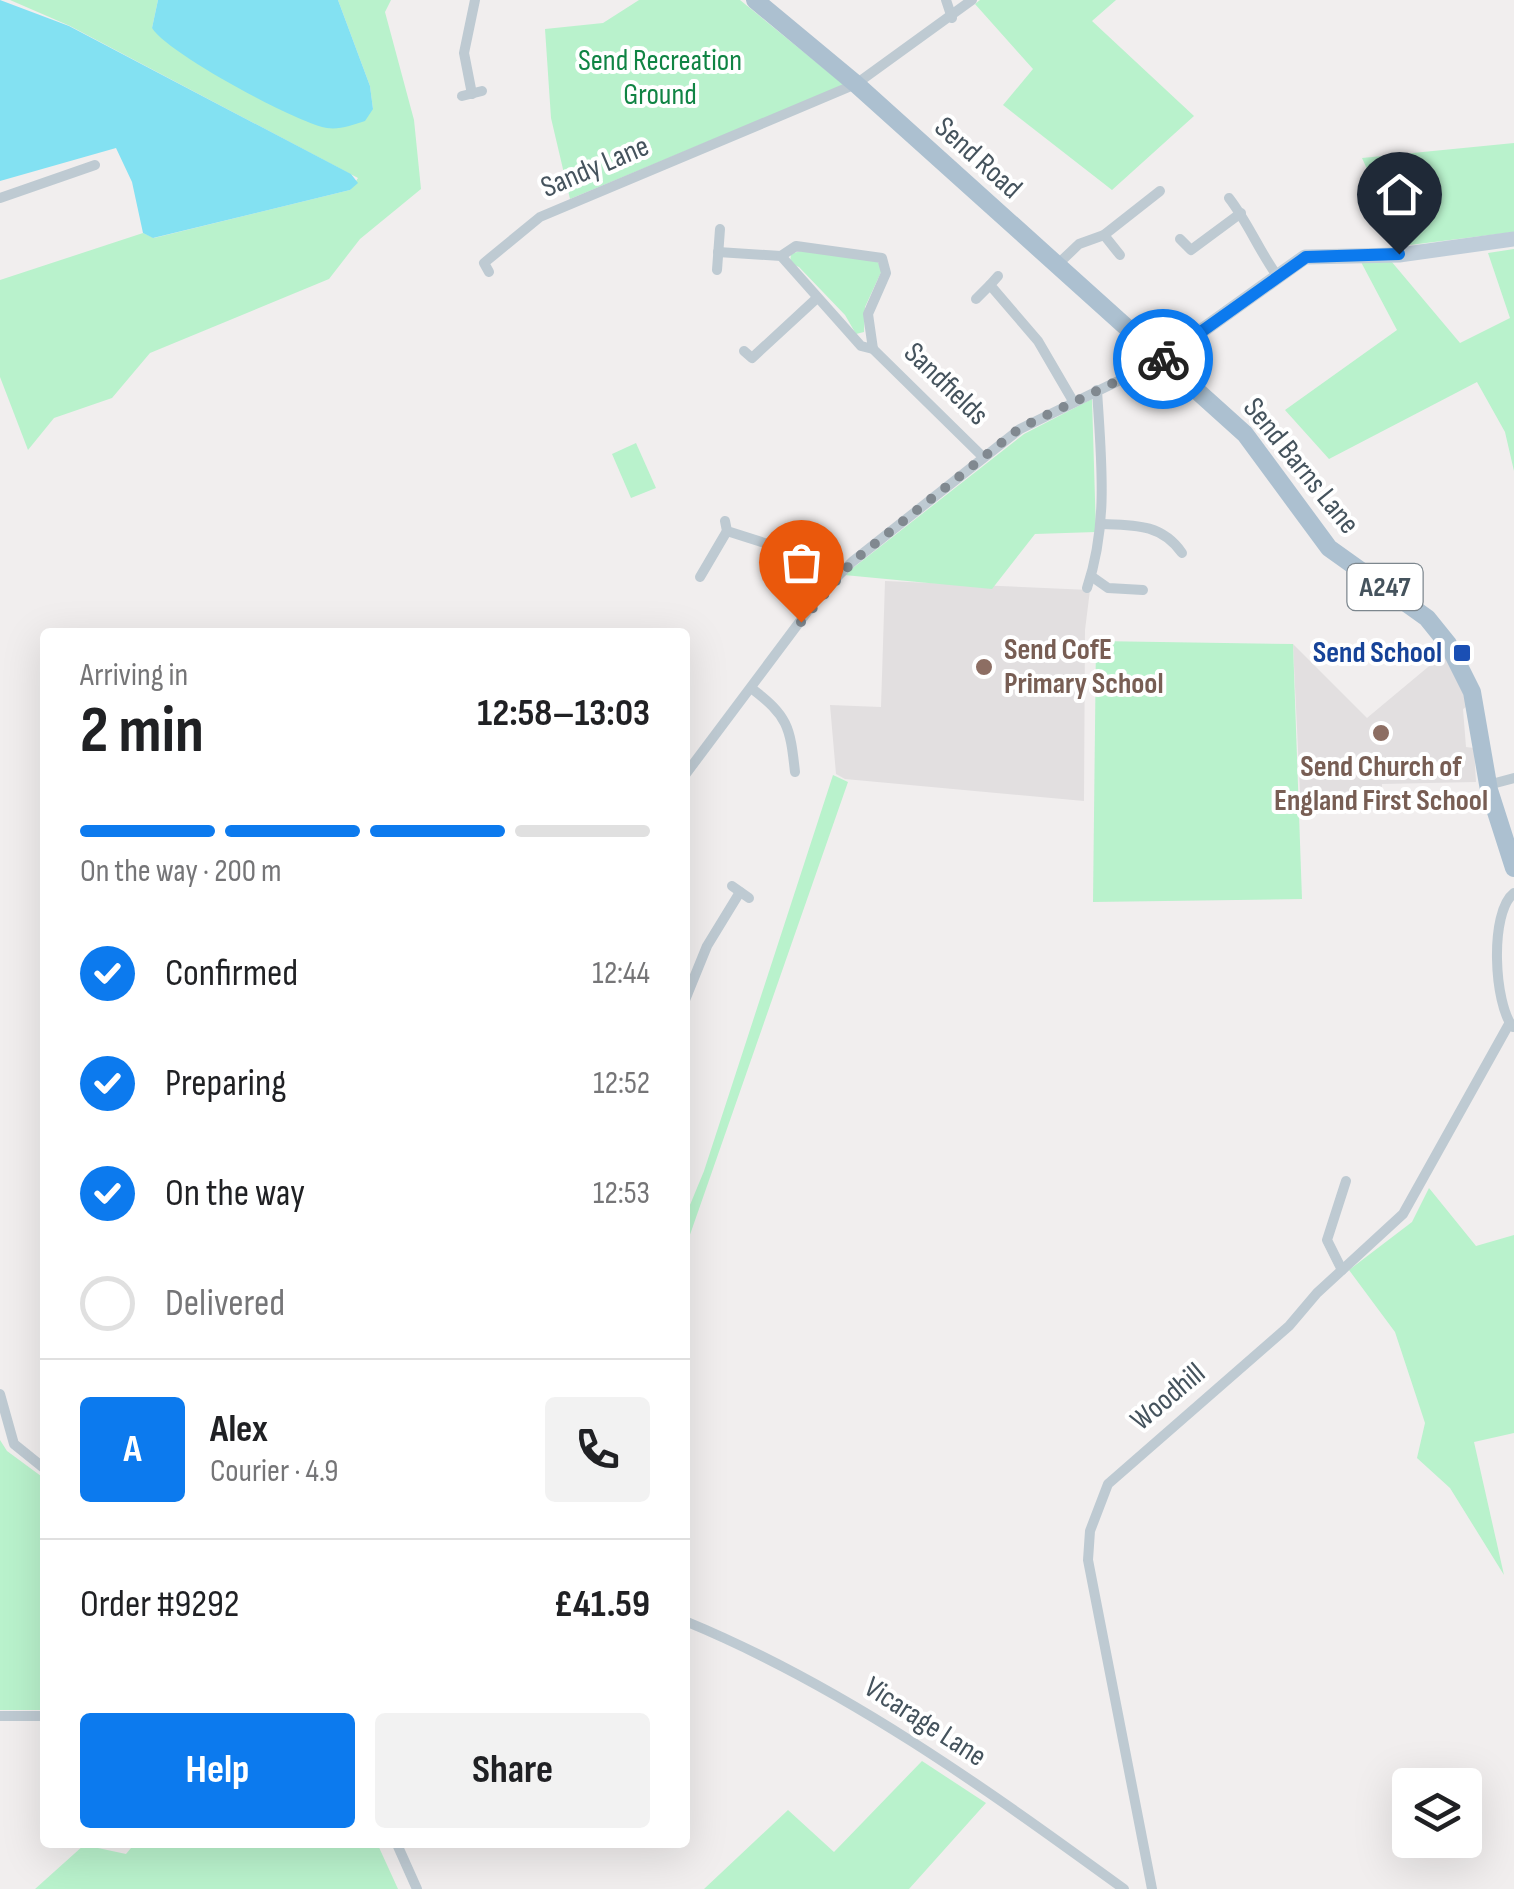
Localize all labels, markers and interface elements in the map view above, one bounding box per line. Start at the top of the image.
park label: Send Recreation Ground [578,43,742,113]
street label: Send Road [927,109,1029,207]
street label: Sandy Lane [536,128,654,206]
pin [1357,152,1442,255]
icon: home [1372,167,1427,222]
courier [1113,309,1213,409]
icon: bike [1136,332,1191,387]
street label: Sandfields [896,335,996,433]
street label: Send Barns Lane [1235,391,1367,541]
pin [759,520,844,623]
icon: bag [774,535,829,590]
road number: A247 [1348,564,1422,610]
place label: Send CofE Primary School [1004,632,1164,702]
place label: Send School [1313,635,1442,671]
marker: Send School [1451,642,1473,664]
text: Arriving in [80,656,188,695]
marker: Send CofE Primary School [973,656,995,678]
text: 12:58–13:03 [477,691,650,736]
text: 2 min [80,693,204,771]
marker: Send Church of England First School [1370,722,1392,744]
place label: Send Church of England First School [1274,749,1488,819]
text: On the way · 200 m [80,852,282,891]
icon: check [80,946,135,1001]
text: Confirmed [165,951,298,996]
text: 12:44 [592,954,650,993]
icon: check [80,1056,135,1111]
text: Preparing [165,1061,286,1106]
text: 12:52 [593,1064,650,1103]
icon: check [80,1166,135,1221]
text: On the way [165,1171,305,1216]
text: 12:53 [593,1174,650,1213]
text: Delivered [165,1281,285,1326]
street label: Woodhill [1123,1356,1213,1438]
button: phone [545,1397,650,1502]
text: Alex [210,1407,268,1452]
text: A [123,1427,142,1472]
text: Courier · 4.9 [210,1452,338,1491]
text: Order #9292 [80,1582,239,1627]
text: £41.59 [554,1582,650,1627]
street label: Vicarage Lane [857,1669,993,1775]
button: Help [80,1713,355,1828]
button: Share [375,1713,650,1828]
map controls [1392,1768,1482,1858]
button: layers [1392,1768,1482,1858]

